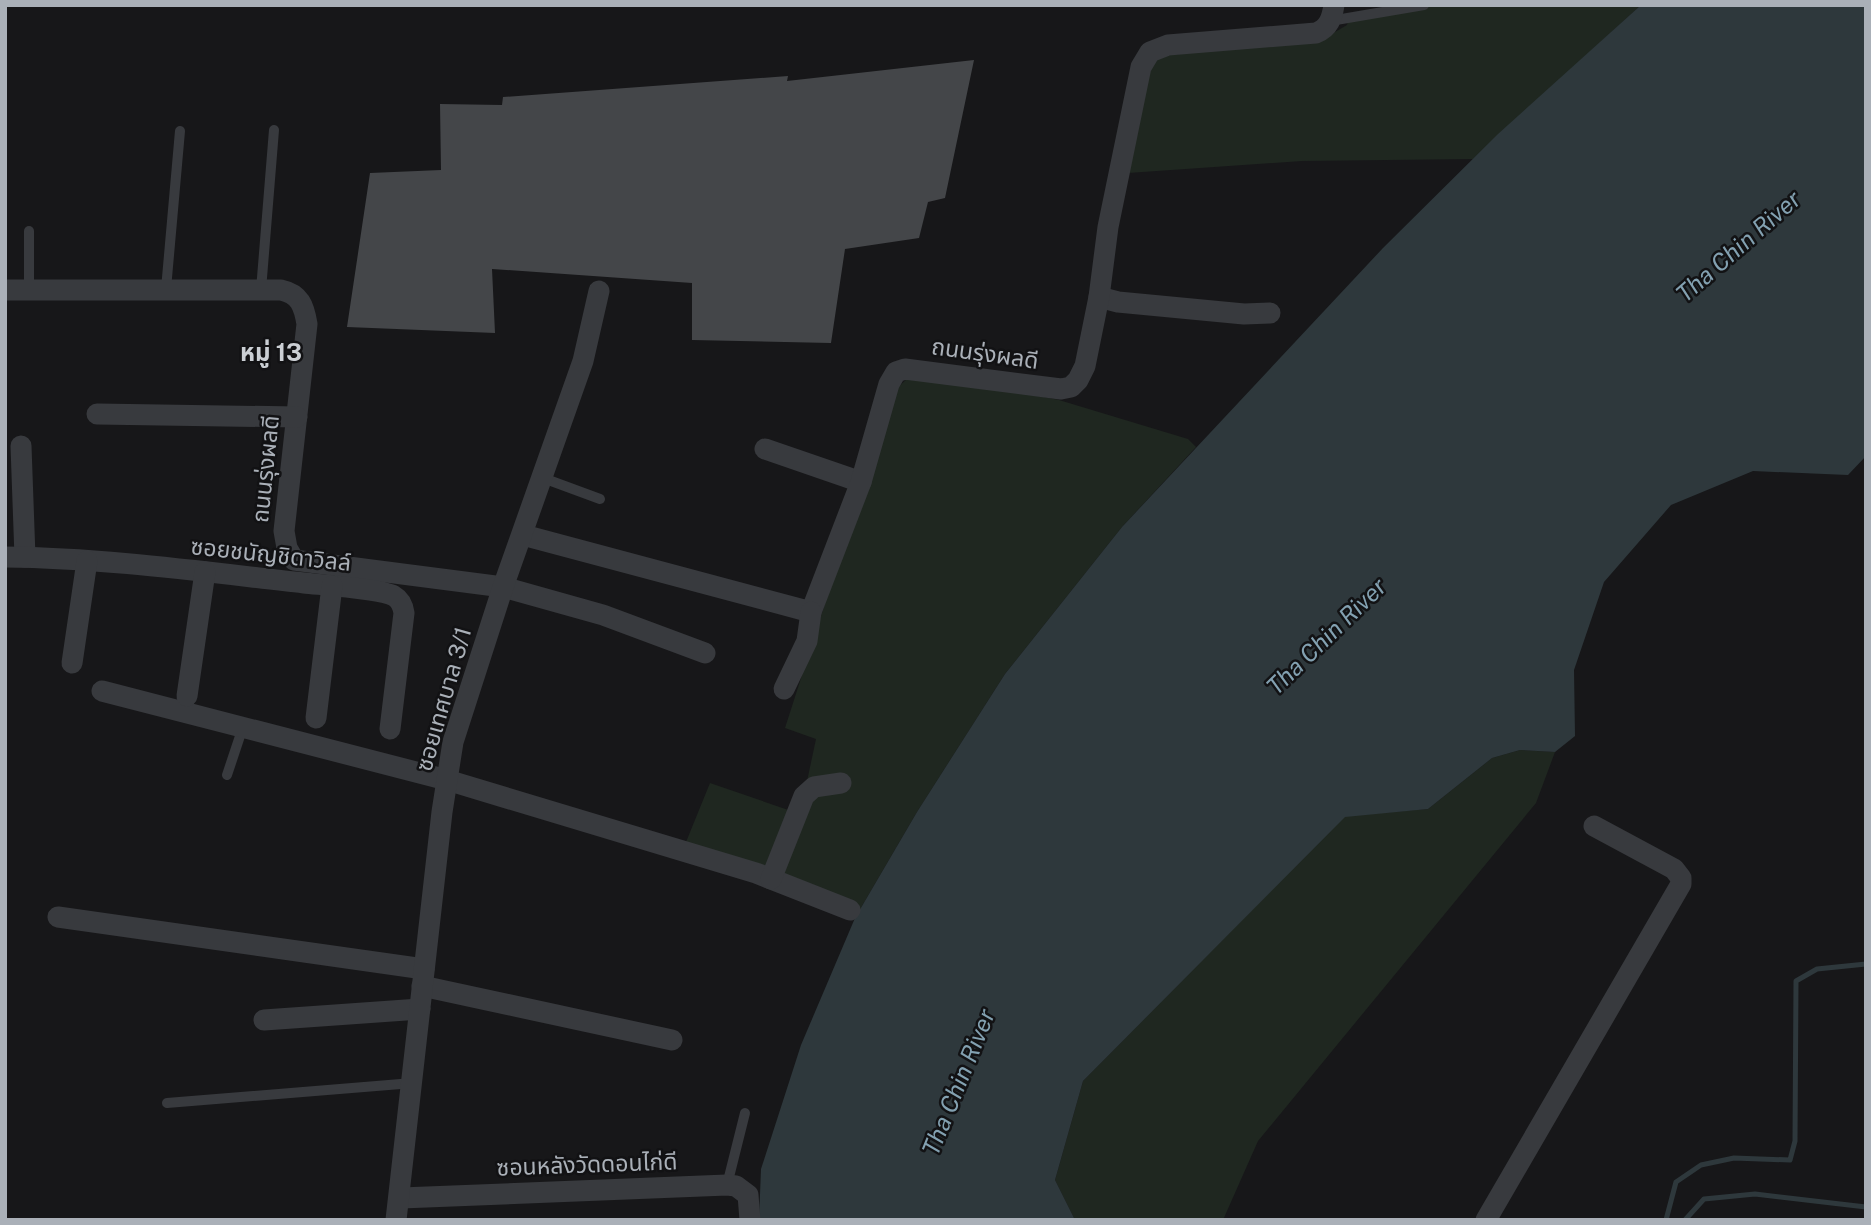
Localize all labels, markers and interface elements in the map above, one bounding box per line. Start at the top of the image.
water label: Tha Chin River [1670,184,1806,308]
street label: ถนนรุ่งผลดี [930,332,1040,375]
district label: หมู่ 13 [240,338,302,368]
street label: ถนนรุ่งผลดี [246,414,285,524]
street label: ซอยชนัญชิดาวิลล์ [190,532,352,576]
water label: Tha Chin River [1260,571,1392,700]
street label: ซอยเทศบาล 3/1 [410,624,476,774]
water label: Tha Chin River [916,1004,1000,1159]
street label: ซอนหลังวัดดอนไก่ดี [496,1147,678,1181]

